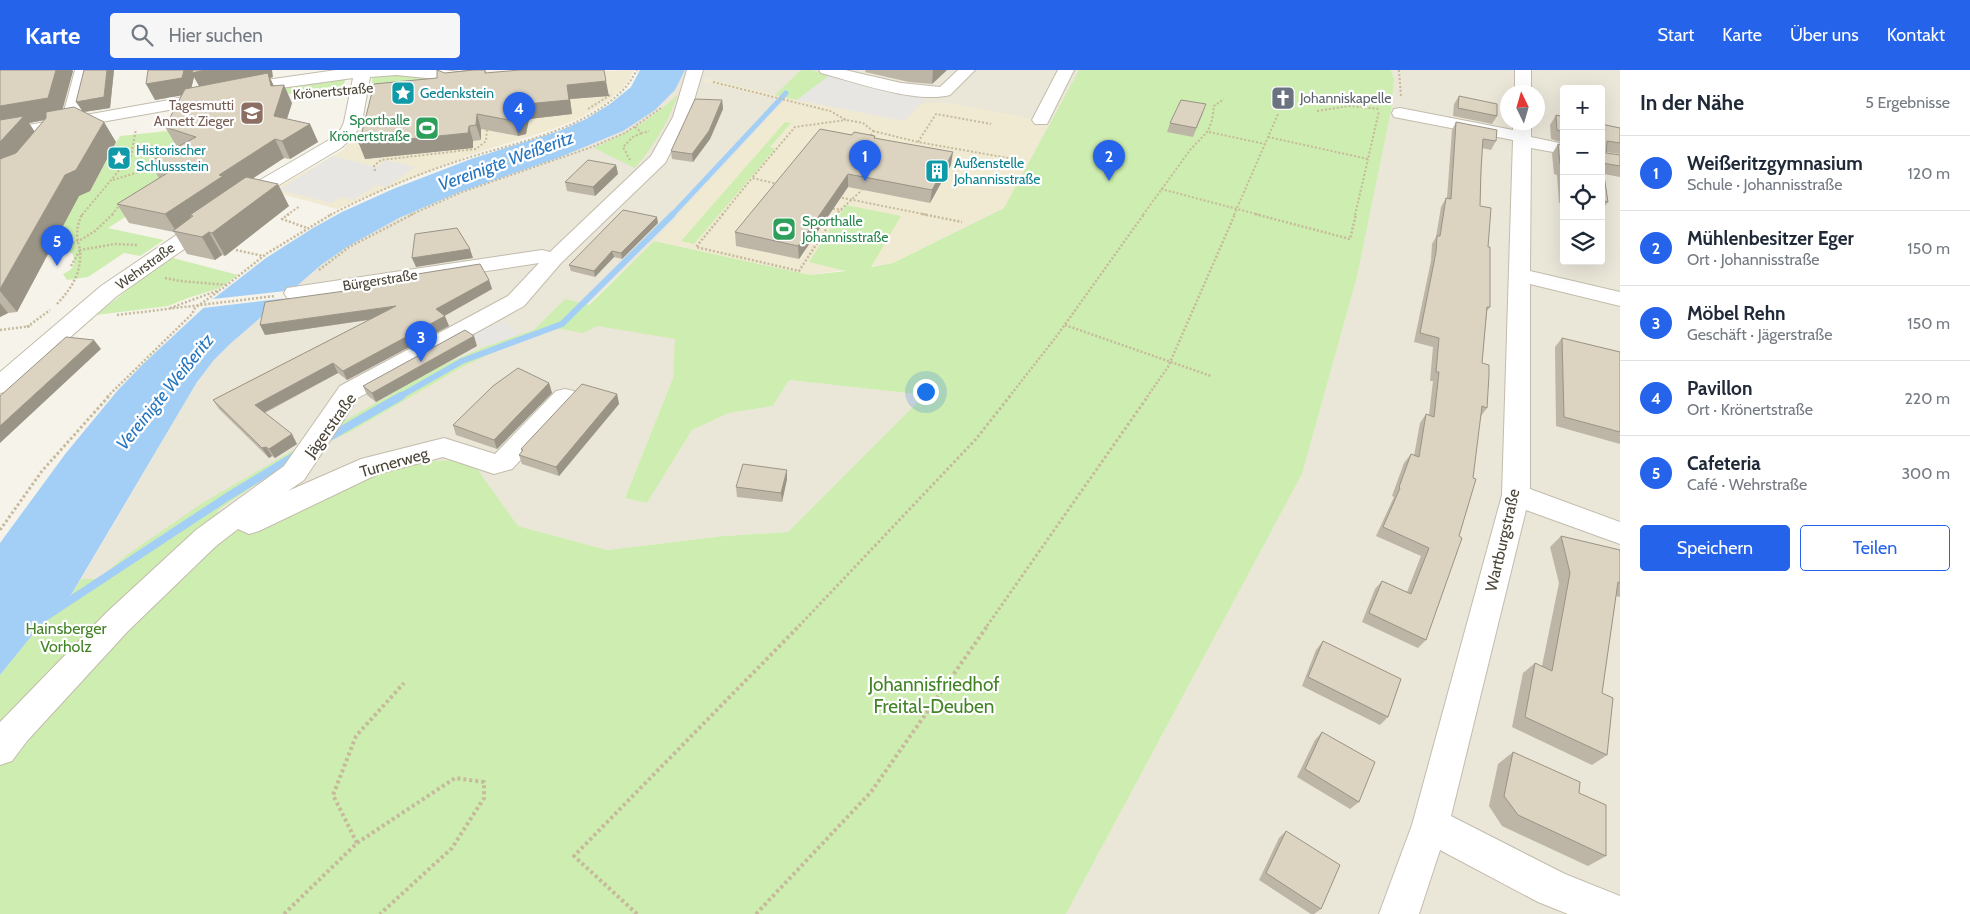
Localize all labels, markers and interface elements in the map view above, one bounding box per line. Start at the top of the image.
search box [110,13,460,58]
text: Karte [25,21,80,50]
icon: search [128,21,156,49]
text: Hier suchen [168,24,263,47]
text: Start [1658,24,1694,46]
text: Karte [1722,24,1762,46]
text: Über uns [1790,24,1859,46]
text: Kontakt [1887,24,1945,46]
street label: Krönertstraße [292,79,374,103]
place icon: Gedenkstein [390,80,416,106]
place label: Gedenkstein [420,84,494,102]
church icon: Johanniskapelle [1270,85,1296,111]
north arrow [1500,85,1545,130]
map controls [1560,85,1605,265]
button: + [1560,85,1605,130]
place label: Johanniskapelle [1299,89,1391,107]
text: In der Nähe [1640,90,1744,115]
pin: 4 [503,92,535,133]
text: 5 Ergebnisse [1865,93,1950,112]
place label: Tagesmutti Annett Zieger [154,96,235,130]
school or university icon: Tagesmutti Annett Zieger [239,100,265,126]
place label: Sporthalle Krönertstraße [329,111,410,145]
sports icon: Sporthalle Krönertstraße [414,115,440,141]
water label: Vereinigte Weißeritz [435,126,577,196]
button: − [1560,130,1605,175]
pin: 1 [849,140,881,181]
pin: 2 [1093,140,1125,181]
place label: Historischer Schlussstein [136,141,209,175]
place icon: Historischer Schlussstein [106,145,132,171]
text: Weißeritzgymnasium [1687,152,1863,175]
place label: Außenstelle Johannisstraße [953,154,1041,188]
building icon: Außenstelle Johannisstraße [924,158,950,184]
text: 1 [1653,164,1659,183]
text: 120 m [1908,164,1950,183]
button: locate [1560,175,1605,220]
text: Schule · Johannisstraße [1687,175,1842,194]
place label: Sporthalle Johannisstraße [801,212,889,246]
sports icon: Sporthalle Johannisstraße [771,216,797,242]
button: layers [1560,220,1605,265]
pin: 5 [41,225,73,266]
text: Mühlenbesitzer Eger [1687,227,1854,250]
street label: Wehrstraße [112,239,178,293]
text: 2 [1652,239,1660,258]
text: 150 m [1907,239,1950,258]
text: Ort · Johannisstraße [1687,250,1820,269]
street label: Bürgerstraße [341,265,419,295]
text: Möbel Rehn [1687,302,1786,325]
text: 3 [1652,314,1660,333]
text: 150 m [1907,314,1950,333]
pin: 3 [405,321,437,362]
text: Geschäft · Jägerstraße [1687,325,1833,344]
water label: Vereinigte Weißeritz [112,329,219,454]
text: Pavillon [1687,377,1752,400]
your location [913,379,939,405]
street label: Jägerstraße [300,389,360,462]
text: 4 [1651,389,1661,408]
text: 220 m [1904,389,1950,408]
text: Ort · Krönertstraße [1687,400,1813,419]
street label: Turnerweg [358,443,432,481]
text: Cafeteria [1687,452,1761,475]
text: 5 [1652,464,1660,483]
text: 300 m [1901,464,1950,483]
text: Café · Wehrstraße [1687,475,1807,494]
street label: Wartburgstraße [1481,487,1524,593]
button: Speichern [1640,525,1790,571]
button: Teilen [1800,525,1950,571]
park label: Hainsberger Vorholz [25,619,107,656]
park label: Johannisfriedhof Freital-Deuben [867,673,1000,718]

